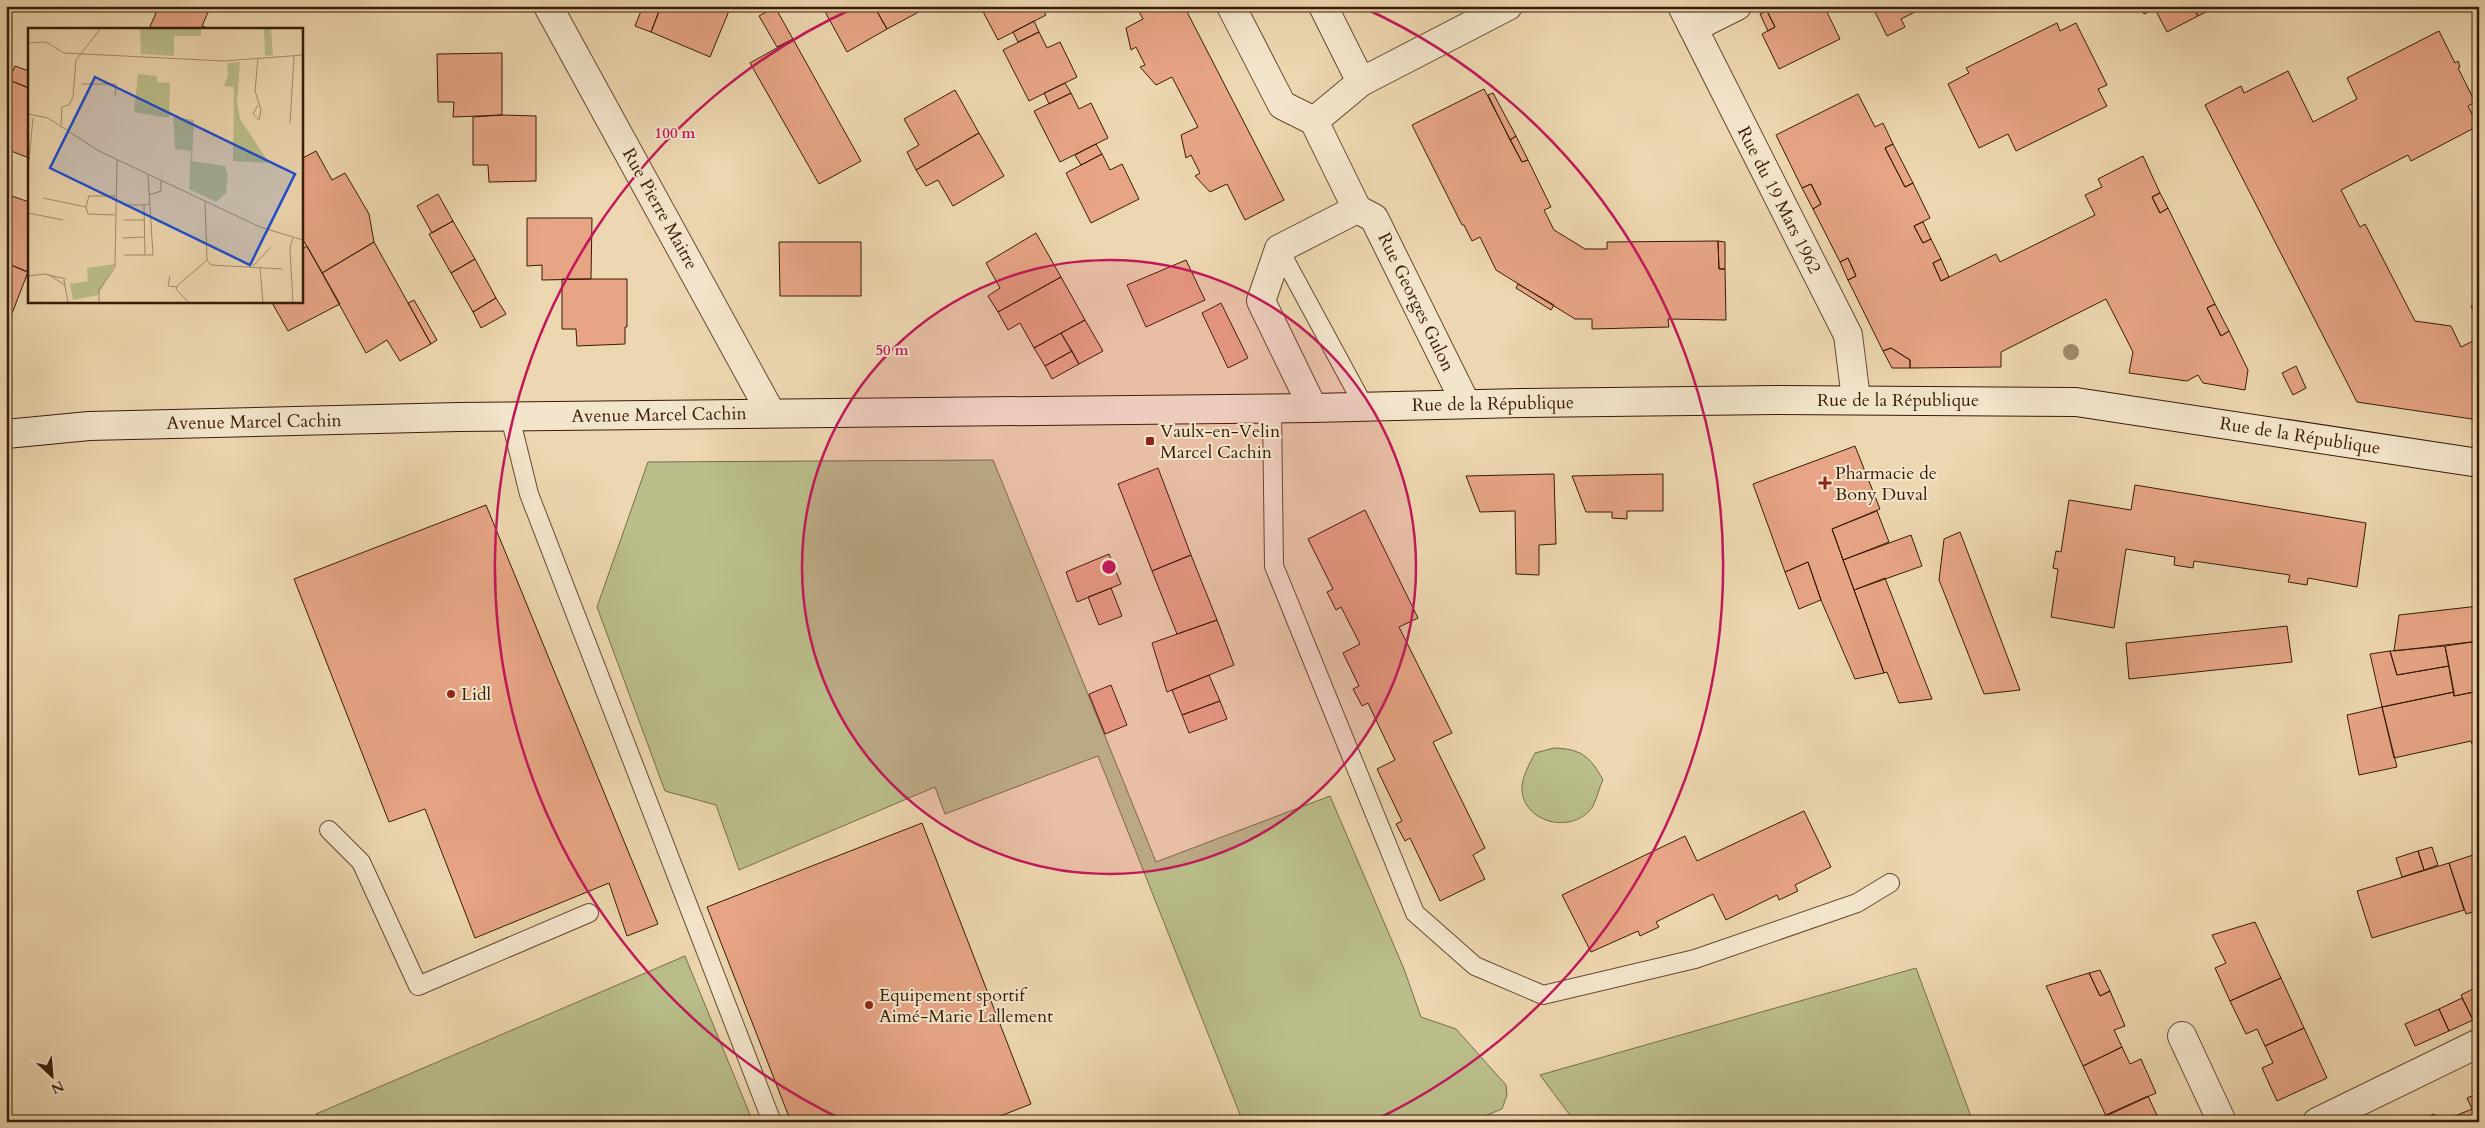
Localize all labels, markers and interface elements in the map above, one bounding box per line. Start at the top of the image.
inset map [28,28,302,302]
street label: Rue du 19 Mars 1962 [1731,122,1827,278]
text: 100 m [655,123,696,143]
street label: Rue Pierre Maitre [616,144,704,274]
street label: Rue Georges Gulon [1371,228,1461,376]
text: 50 m [875,340,909,360]
street label: Rue de la République [1817,388,1979,413]
street label: Rue de la République [1412,390,1574,418]
street label: Avenue Marcel Cachin [571,401,748,429]
street label: Avenue Marcel Cachin [166,408,343,436]
street label: Rue de la République [2218,411,2382,461]
place label: Vaulx-en-Velin Marcel Cachin [1160,419,1281,465]
marker: Vaulx-en-Velin Marcel Cachin [1144,435,1156,447]
place label: Pharmacie de Bony Duval [1835,461,1937,507]
marker: Pharmacie de Bony Duval [1819,477,1831,489]
centre of rings [1100,558,1118,576]
place label: Lidl [461,682,492,707]
marker: Lidl [445,688,457,700]
place label: Equipement sportif Aimé-Marie Lallement [879,983,1053,1029]
marker: Equipement sportif Aimé-Marie Lallement [863,999,875,1011]
north arrow [28,1050,78,1100]
text: N [48,1076,67,1098]

